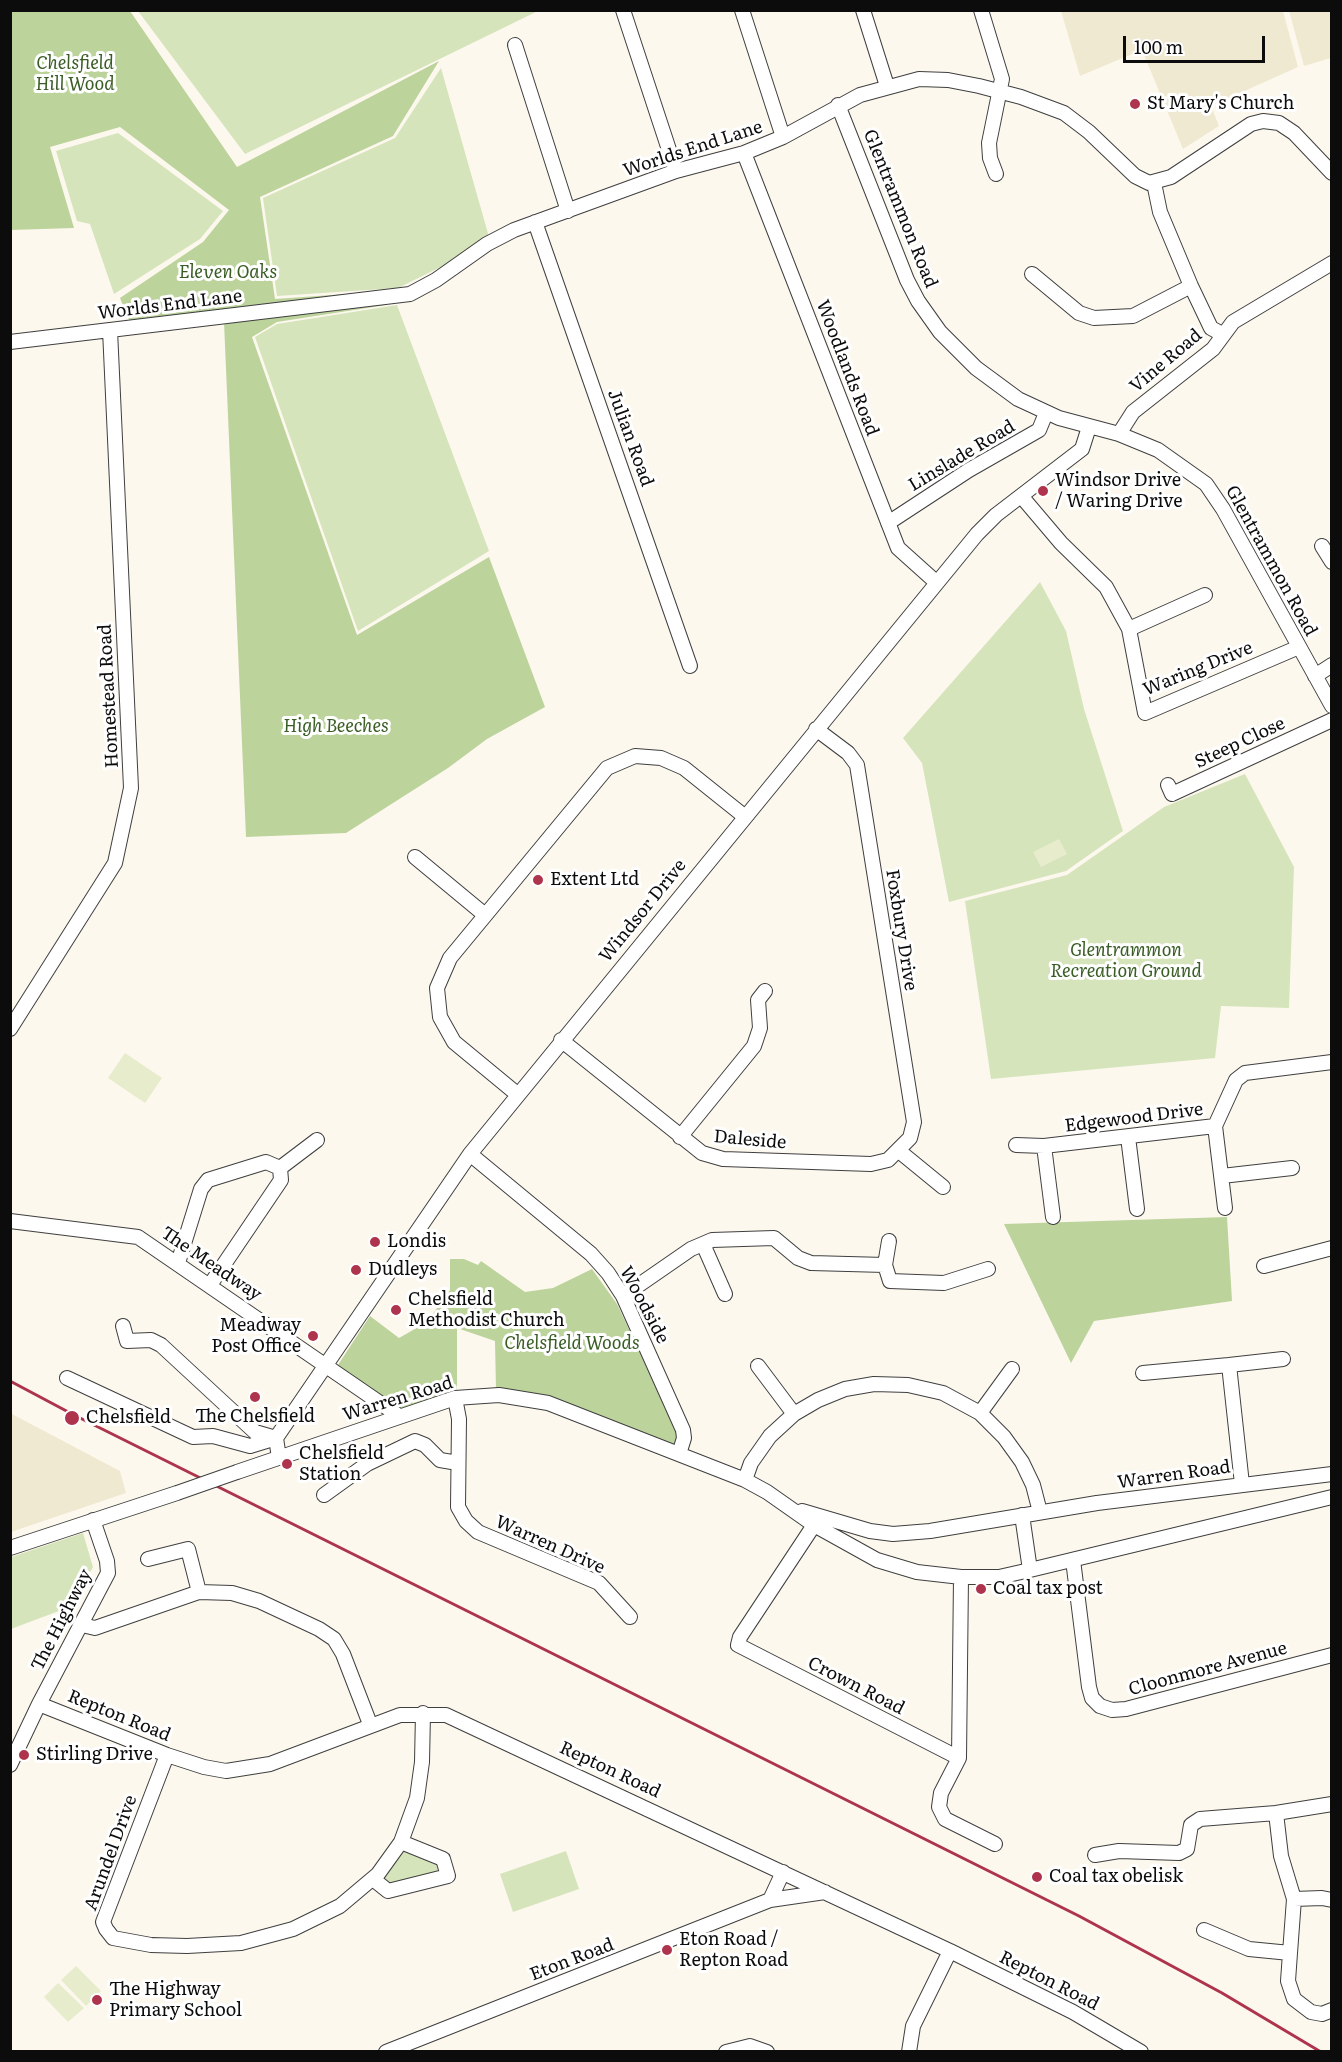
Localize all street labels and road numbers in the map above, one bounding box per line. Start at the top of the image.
street label: Worlds End Lane [621,116,765,182]
street label: Glentrammon Road [858,127,942,291]
street label: Worlds End Lane [97,285,243,325]
street label: Woodlands Road [811,297,883,439]
street label: Vine Road [1126,325,1206,397]
street label: Julian Road [602,387,658,489]
street label: Linslade Road [905,416,1019,496]
street label: Glentrammon Road [1221,482,1321,640]
street label: Homestead Road [94,623,124,769]
street label: Waring Drive [1140,637,1256,701]
street label: Steep Close [1191,713,1289,773]
street label: Windsor Drive [595,855,691,967]
street label: Foxbury Drive [881,868,921,992]
street label: Edgewood Drive [1063,1099,1205,1137]
street label: Daleside [713,1126,787,1154]
street label: The Meadway [157,1222,265,1306]
street label: Woodside [615,1263,673,1347]
street label: Warren Road [340,1372,456,1426]
street label: Warren Road [1116,1456,1232,1494]
street label: Warren Drive [492,1511,608,1579]
street label: The Highway [27,1565,97,1675]
street label: Cloonmore Avenue [1126,1637,1290,1701]
street label: Crown Road [804,1652,908,1720]
street label: Repton Road [64,1686,174,1746]
street label: Repton Road [556,1737,664,1803]
street label: Arundel Drive [80,1792,142,1914]
street label: Eton Road [527,1934,617,1986]
street label: Repton Road [995,1947,1103,2015]

